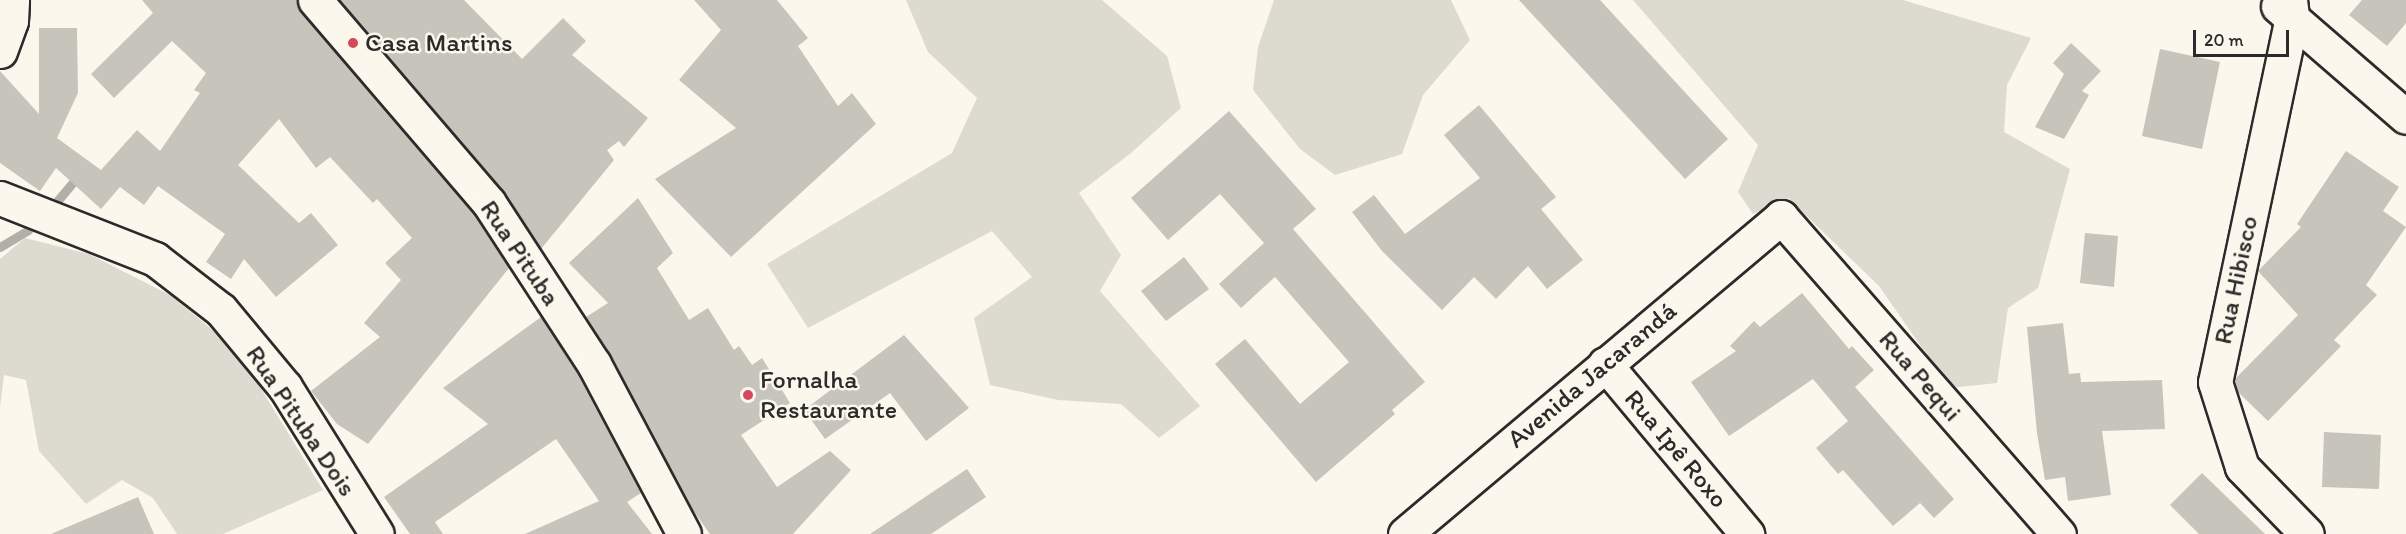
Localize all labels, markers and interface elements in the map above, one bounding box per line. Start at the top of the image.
scale bar [2196,18,2292,56]
place label: Casa Martins [365,27,512,59]
text: 20 m [2204,29,2244,51]
marker: Casa Martins [346,36,360,50]
street label: Rua Pituba [473,194,567,312]
street label: Rua Hibisco [2207,213,2265,347]
street label: Avenida Jacarandá [1501,295,1683,455]
street label: Rua Pequi [1872,325,1968,427]
street label: Rua Pituba Dois [239,339,363,503]
place label: Fornalha Restaurante [760,364,897,426]
street label: Rua Ipê Roxo [1617,383,1735,515]
marker: Fornalha Restaurante [741,388,755,402]

